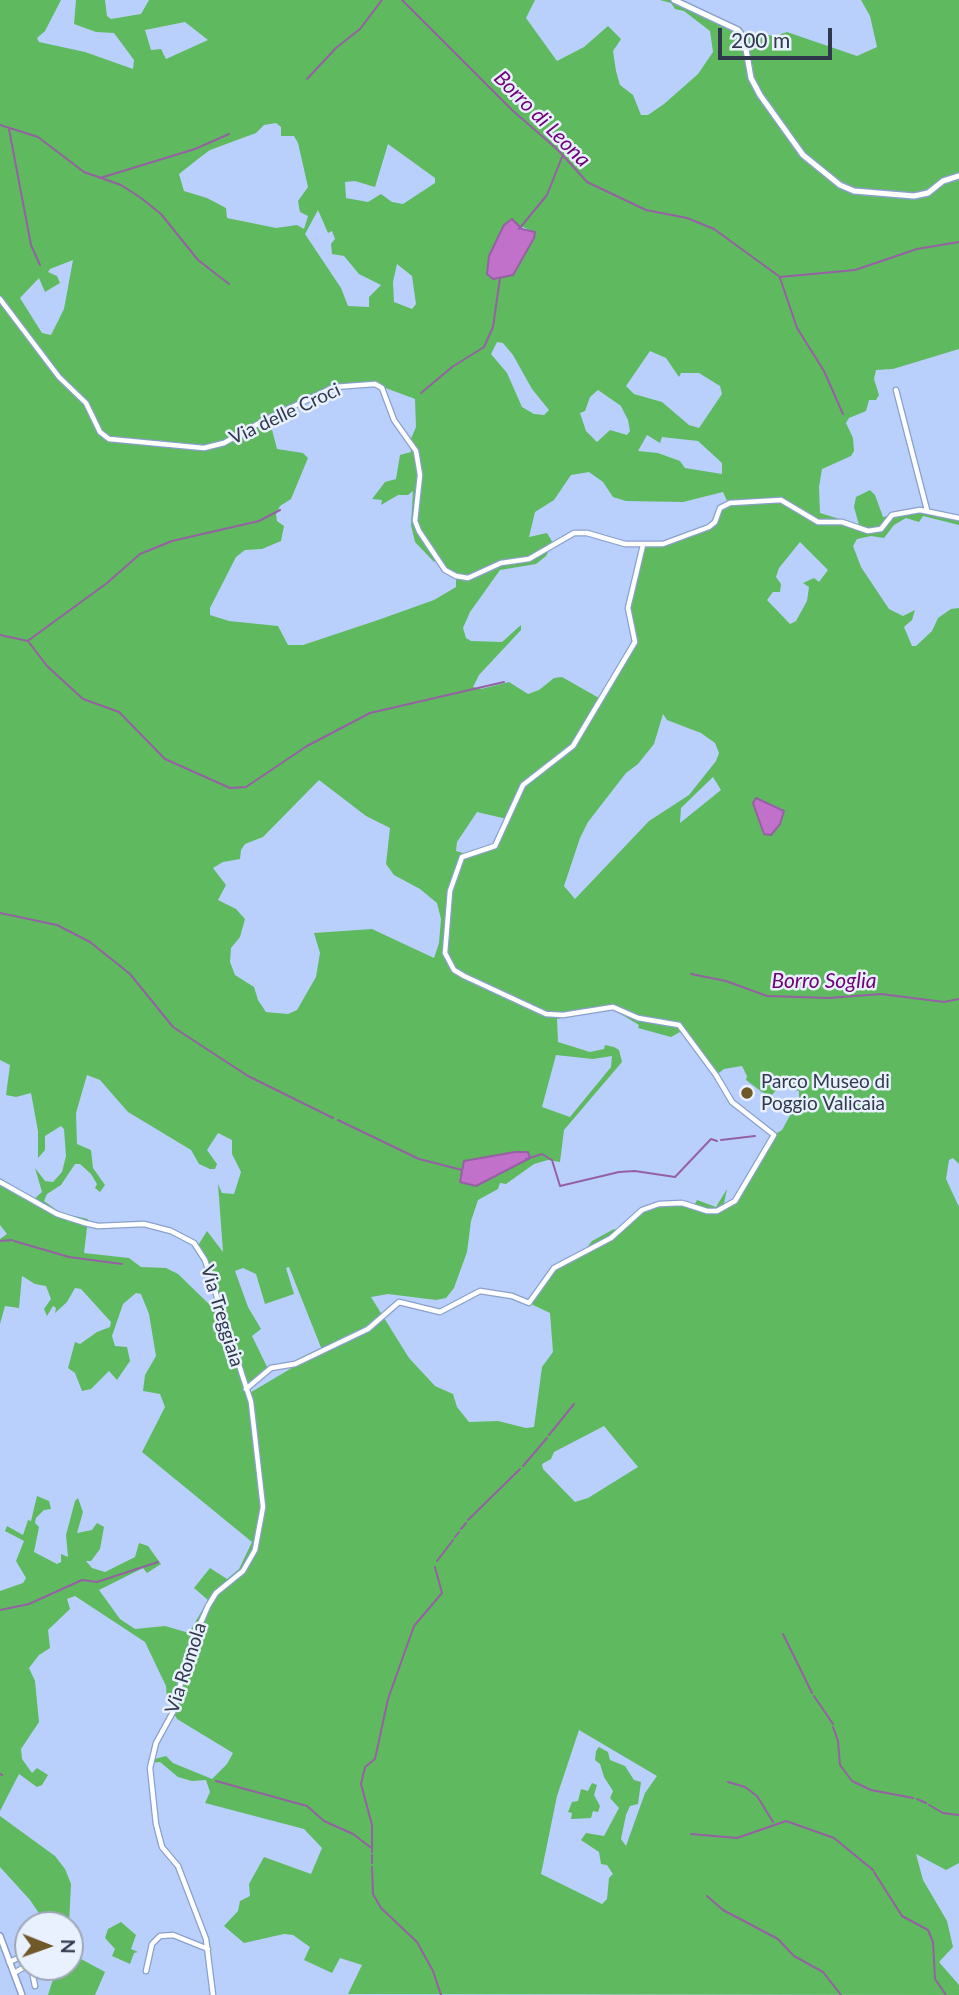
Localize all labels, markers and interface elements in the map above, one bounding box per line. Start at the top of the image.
scale bar [721,14,835,58]
text: 200 m [731,27,790,52]
water label: Borro di Leona [489,66,595,172]
street label: Via delle Croci [226,378,344,450]
water label: Borro Soglia [771,968,877,994]
place label: Parco Museo di Poggio Valicaia [761,1071,890,1115]
marker: Parco Museo di Poggio Valicaia [739,1085,755,1101]
street label: Via Treggiaia [196,1262,248,1370]
street label: Via Romola [161,1620,211,1716]
north arrow [14,1911,84,1981]
text: N [57,1939,80,1954]

